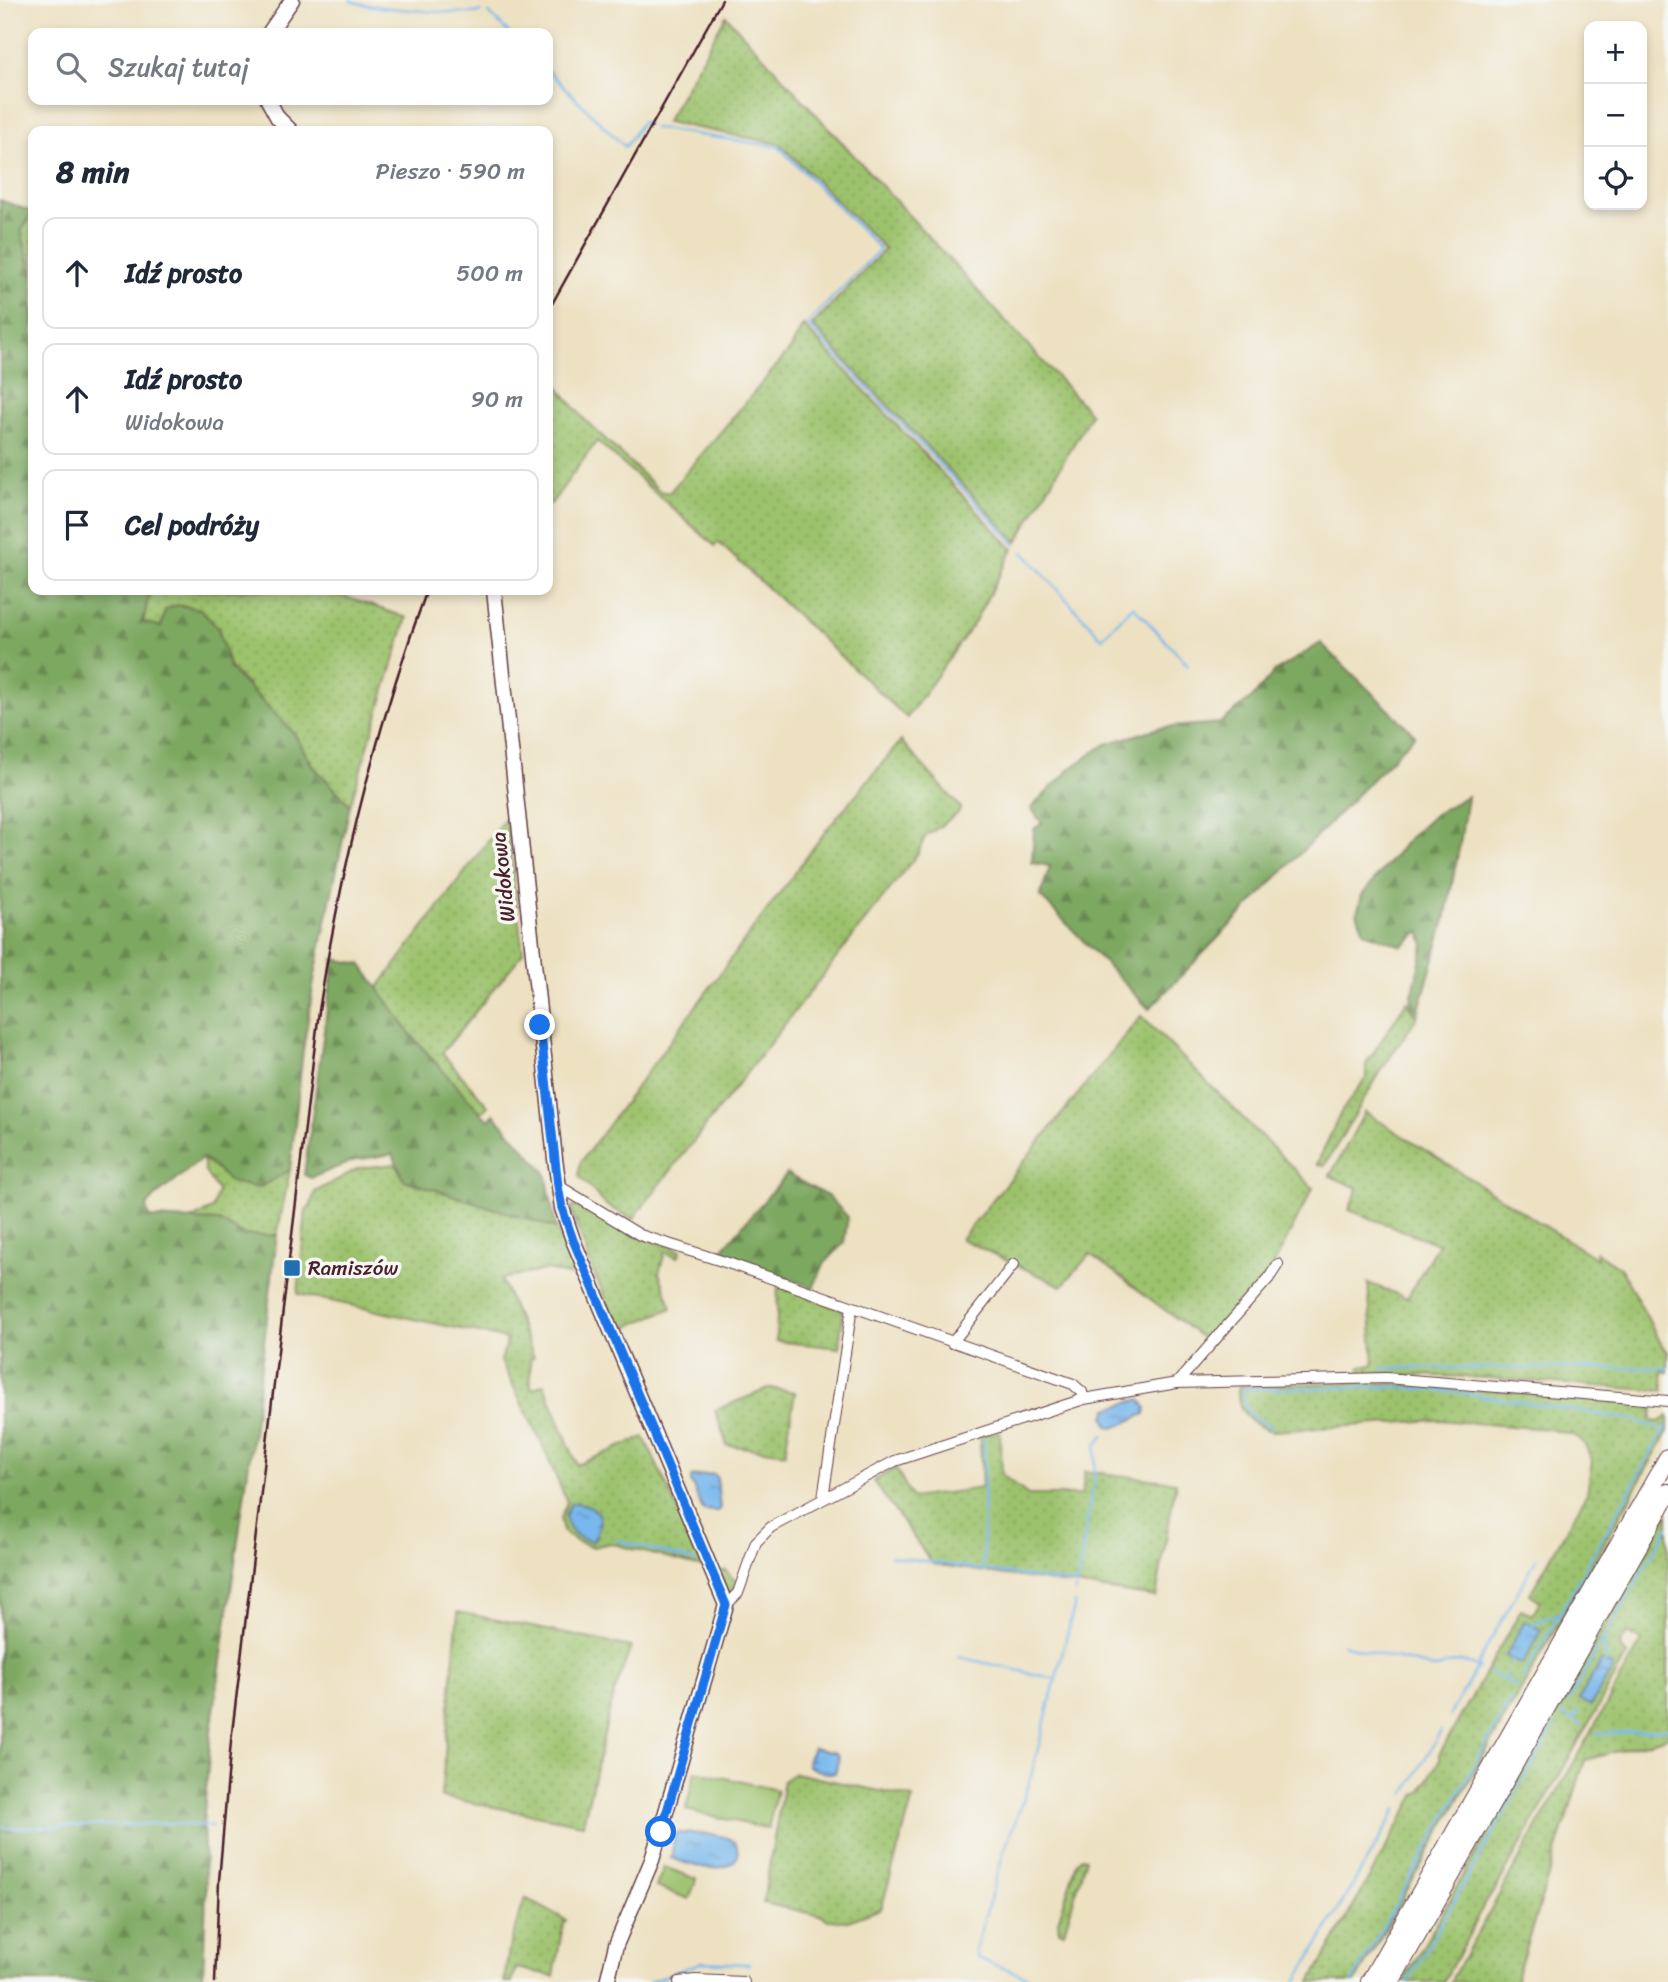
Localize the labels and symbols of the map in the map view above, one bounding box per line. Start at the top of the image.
street label: Widokowa [479,830,527,924]
route end [524,1009,555,1040]
place label: Ramiszów [308,1249,399,1287]
marker: Ramiszów [282,1258,302,1278]
route start [645,1816,676,1847]

